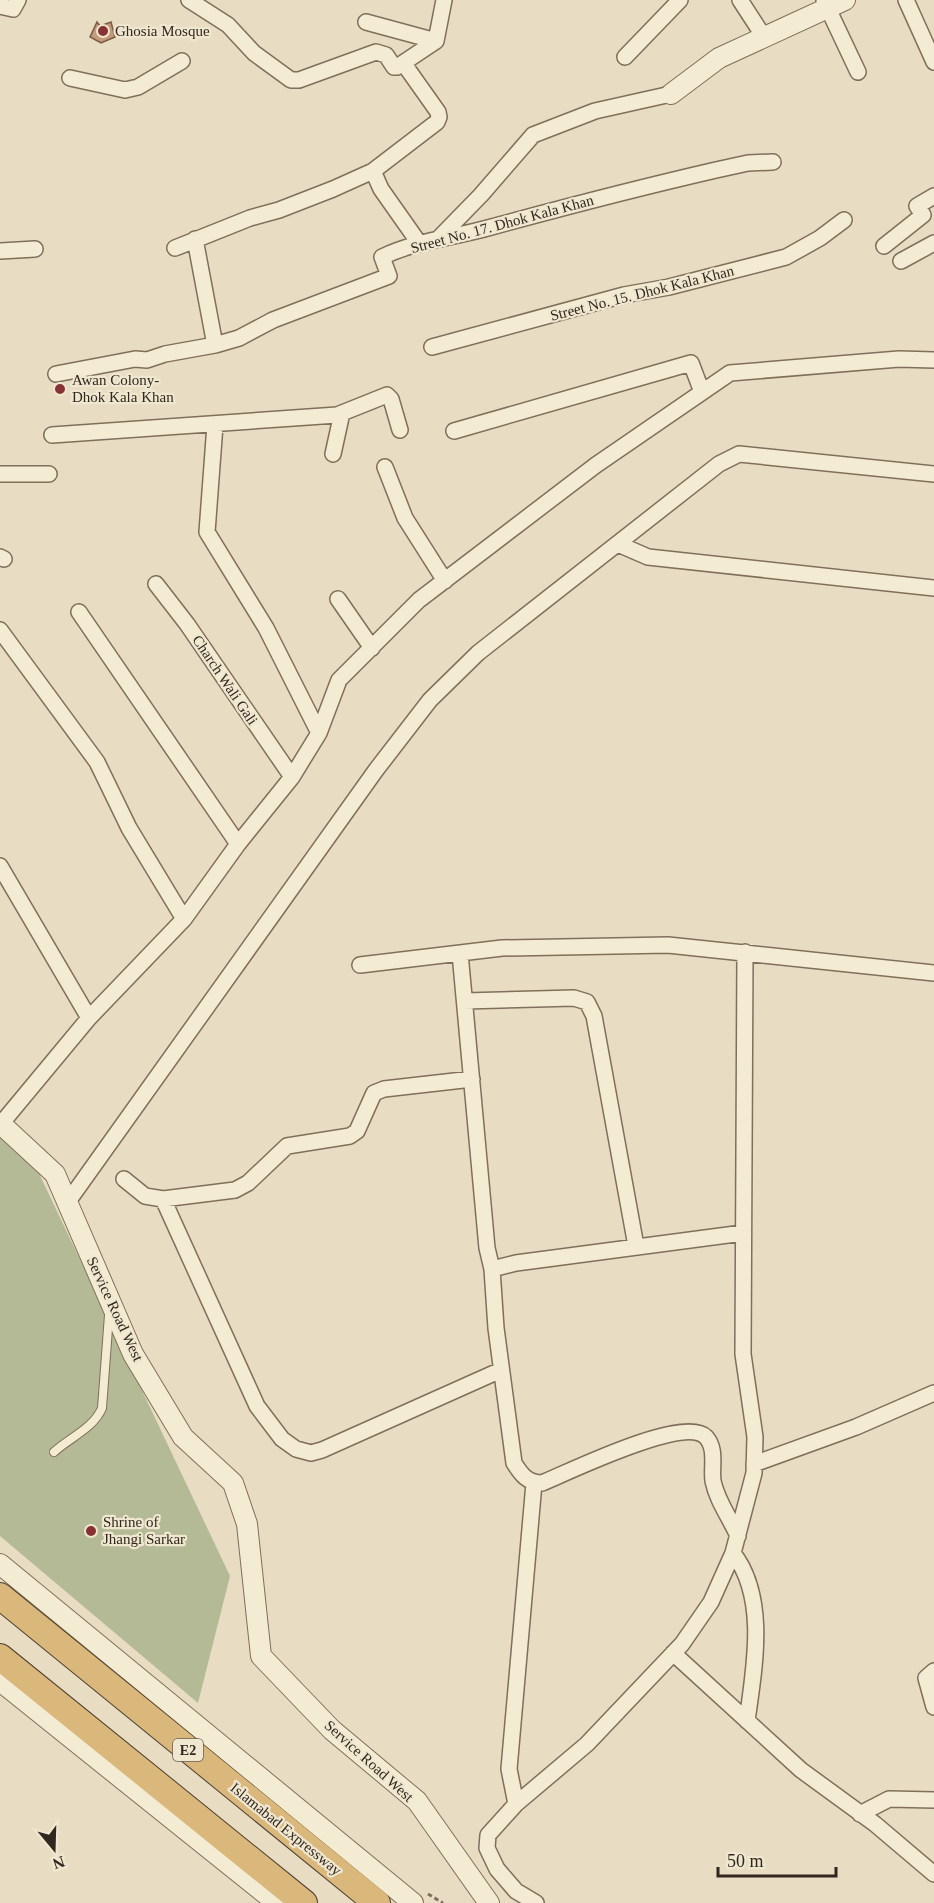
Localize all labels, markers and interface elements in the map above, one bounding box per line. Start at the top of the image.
place label: Ghosia Mosque [115,23,210,39]
marker: Ghosia Mosque [96,24,110,38]
street label: Street No. 17. Dhok Kala Khan [409,192,596,256]
street label: Street No. 15. Dhok Kala Khan [549,262,736,324]
place label: Awan Colony- Dhok Kala Khan [72,372,174,405]
marker: Awan Colony- Dhok Kala Khan [53,382,67,396]
street label: Charch Wali Gali [189,632,261,728]
street label: Service Road West [84,1254,147,1365]
place label: Shrine of Jhangi Sarkar [103,1514,185,1547]
marker: Shrine of Jhangi Sarkar [84,1524,98,1538]
street label: Service Road West [321,1717,417,1805]
road number: E2 [173,1739,203,1761]
street label: Islamabad Expressway [227,1779,345,1879]
north arrow [24,1819,84,1879]
scale bar [718,1840,836,1878]
text: 50 m [727,1851,764,1871]
text: N [50,1853,67,1873]

